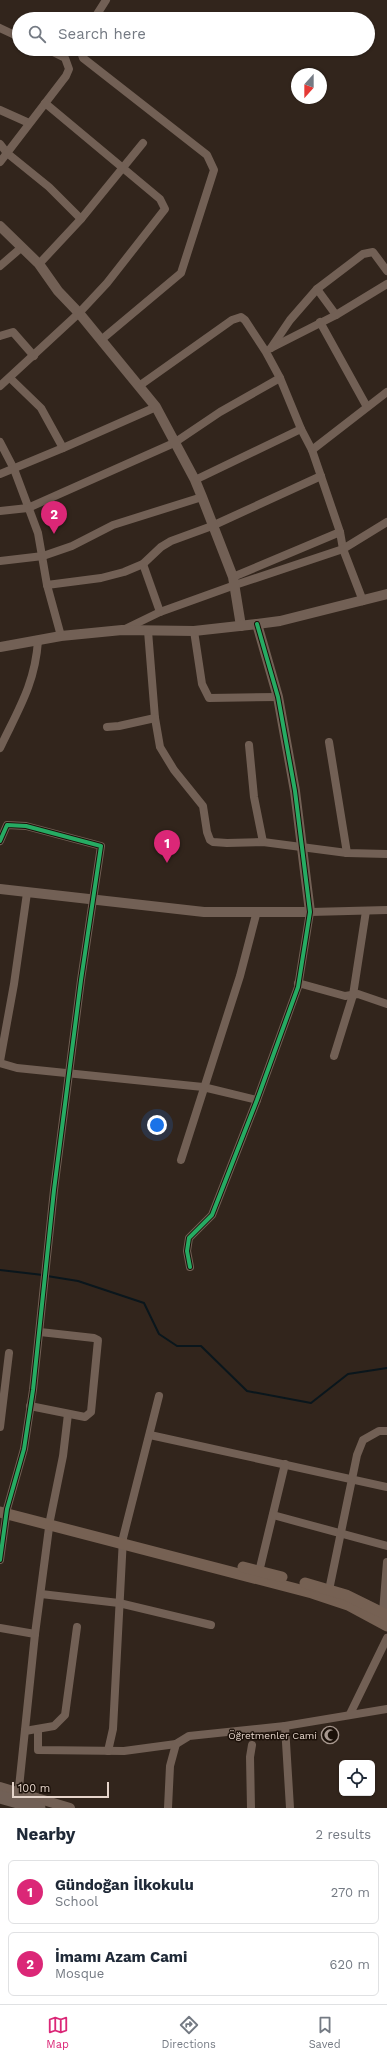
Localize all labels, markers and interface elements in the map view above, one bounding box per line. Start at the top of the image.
search box [12,12,375,56]
icon: search [26,23,48,45]
text: Search here [58,25,146,43]
north arrow [291,68,327,104]
pin: 2 [41,501,67,534]
pin: 1 [154,830,180,863]
your location [147,1115,167,1135]
mosque icon: Öğretmenler Cami [320,1725,340,1745]
place label: Öğretmenler Cami [228,1730,317,1741]
map controls [339,1760,375,1796]
button: locate [339,1760,375,1796]
scale bar [12,1780,109,1799]
text: 100 m [18,1782,50,1795]
text: Nearby [16,1824,75,1844]
text: 2 results [316,1827,371,1842]
text: Gündoğan İlkokulu [55,1876,194,1894]
text: 1 [27,1885,33,1900]
text: 270 m [331,1885,370,1900]
text: School [55,1894,98,1909]
text: İmamı Azam Cami [55,1948,187,1966]
text: 2 [26,1957,34,1972]
text: 620 m [330,1957,370,1972]
text: Mosque [55,1966,104,1981]
tab: Map [46,2014,69,2051]
tab: Directions [162,2014,216,2051]
tab: Saved [309,2014,341,2051]

